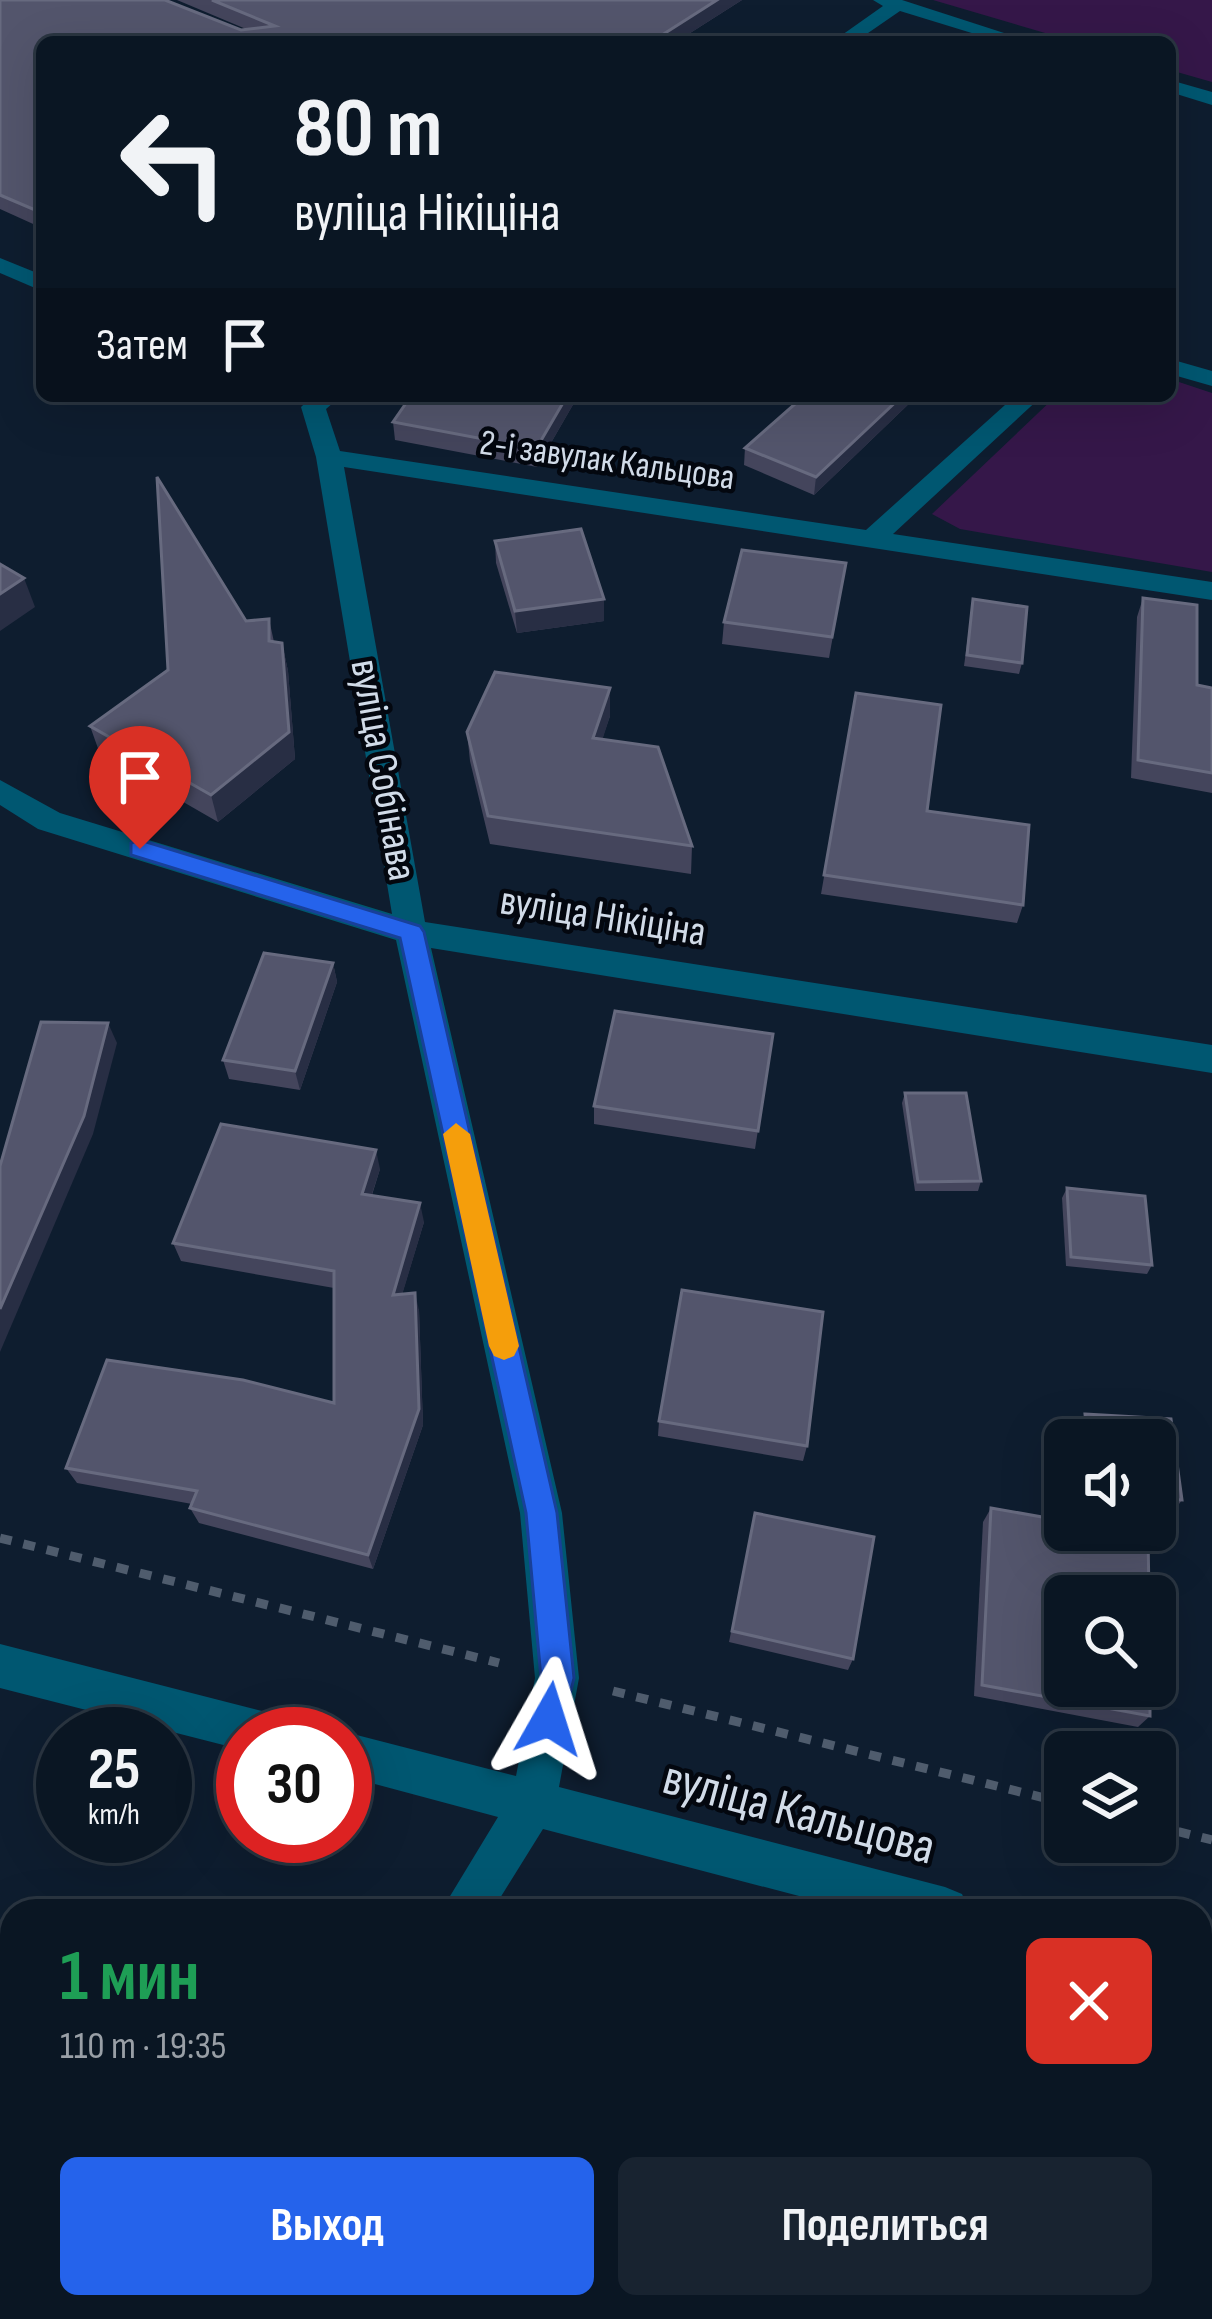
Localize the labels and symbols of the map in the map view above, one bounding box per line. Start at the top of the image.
street label: 2-і завулак Кальцова [477,422,737,500]
street label: вуліца Собінава [338,655,428,885]
pin [89,726,191,849]
street label: вуліца Нікіціна [496,876,710,958]
position arrow [486,1656,612,1782]
speed limit sign: 30 [216,1707,372,1863]
street label: вуліца Кальцова [656,1747,942,1879]

